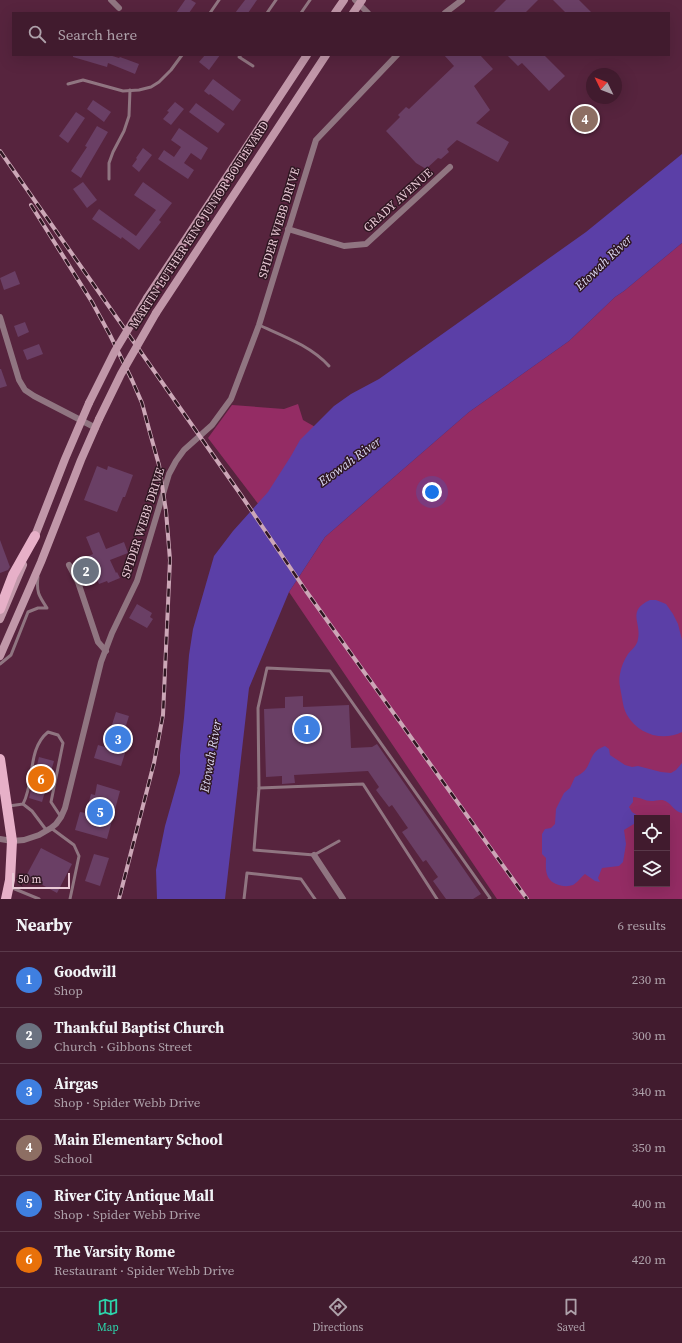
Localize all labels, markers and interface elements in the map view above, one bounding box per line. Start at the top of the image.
search box [12,12,670,56]
icon: search [26,23,48,45]
text: Search here [58,24,137,45]
north arrow [586,68,622,104]
pin: 4 [572,104,598,134]
street label: MARTIN LUTHER KING JUNIOR BOULEVARD [126,118,272,332]
street label: GRADY AVENUE [360,165,436,235]
street label: SPIDER WEBB DRIVE [255,166,303,280]
water label: Etowah River [570,230,636,295]
water label: Etowah River [314,432,385,490]
street label: SPIDER WEBB DRIVE [118,466,168,580]
your location [422,482,442,502]
pin: 2 [73,556,99,586]
pin: 1 [294,714,320,744]
water label: Etowah River [196,718,225,795]
pin: 3 [105,724,131,754]
pin: 6 [28,764,54,794]
pin: 5 [87,797,113,827]
map controls [634,815,670,887]
button: locate [634,815,670,851]
button: layers [634,851,670,887]
scale bar [12,871,70,890]
text: 50 m [18,872,41,887]
text: Nearby [16,913,72,937]
text: 6 results [618,917,666,934]
text: Goodwill [54,961,116,982]
text: 1 [25,971,33,988]
text: 230 m [632,971,666,988]
text: Shop [54,982,83,999]
text: Thankful Baptist Church [54,1017,224,1038]
text: 2 [25,1027,33,1044]
text: 300 m [632,1027,666,1044]
text: Church · Gibbons Street [54,1038,192,1055]
text: Airgas [54,1073,98,1094]
text: 3 [25,1083,33,1100]
text: 340 m [632,1083,666,1100]
text: Shop · Spider Webb Drive [54,1094,200,1111]
text: Main Elementary School [54,1129,223,1150]
text: 4 [25,1139,33,1156]
text: 350 m [632,1139,666,1156]
text: School [54,1150,93,1167]
text: River City Antique Mall [54,1185,214,1206]
text: 5 [25,1195,33,1212]
text: 400 m [632,1195,666,1212]
text: Shop · Spider Webb Drive [54,1206,200,1223]
text: The Varsity Rome [54,1241,175,1262]
text: 6 [25,1251,33,1268]
text: 420 m [632,1251,666,1268]
text: Restaurant · Spider Webb Drive [54,1262,234,1279]
tab: Map [97,1296,119,1335]
tab: Directions [312,1296,363,1335]
tab: Saved [557,1296,585,1335]

